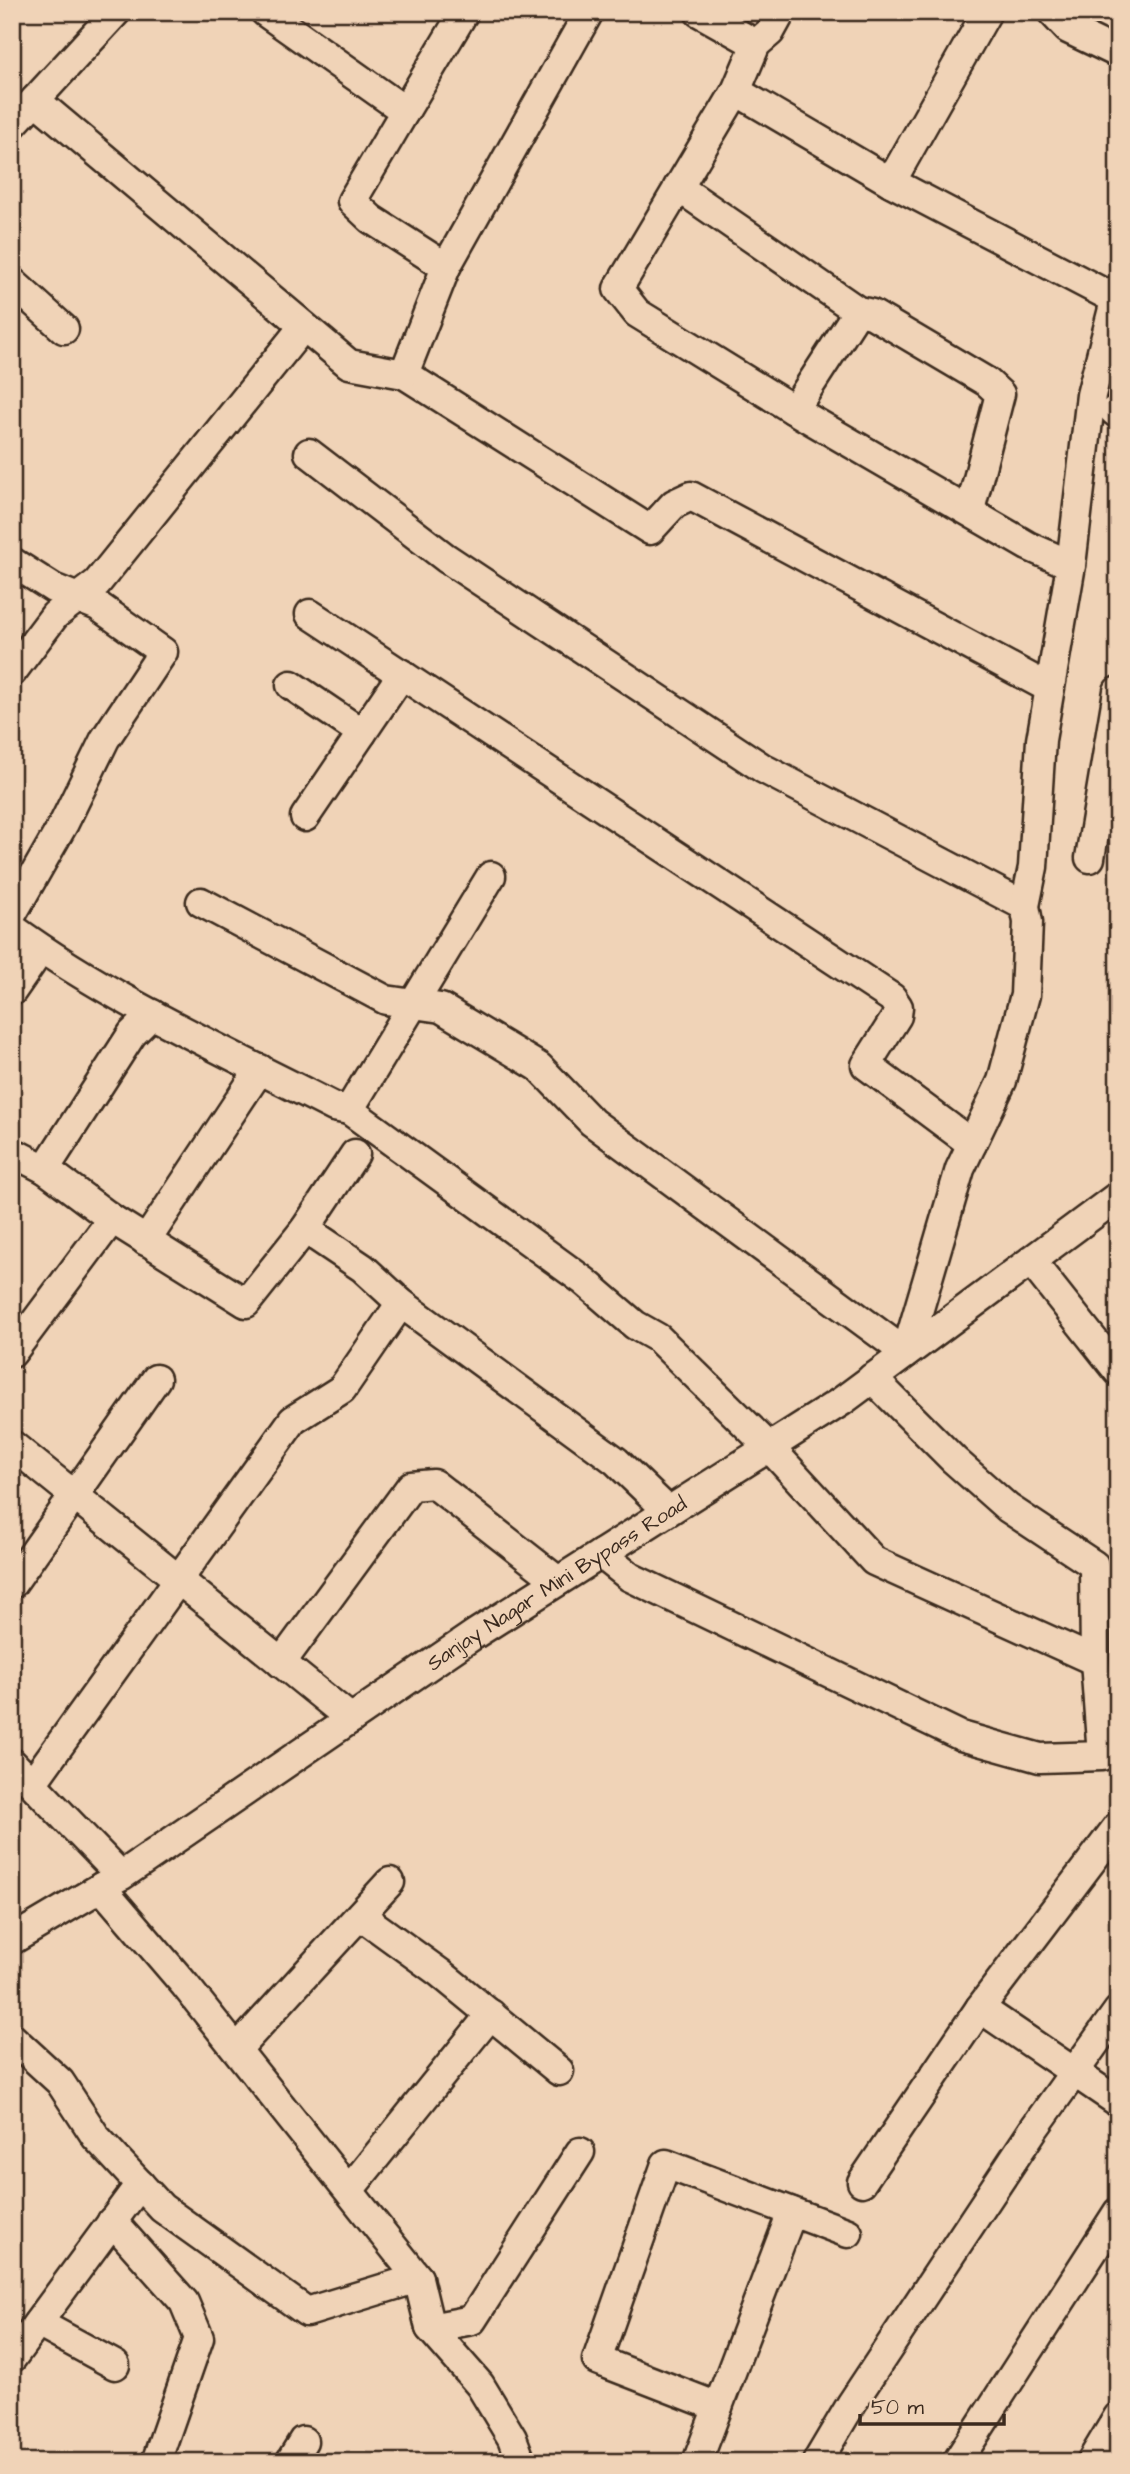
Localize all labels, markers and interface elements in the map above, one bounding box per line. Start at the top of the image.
street label: Sanjay Nagar Mini Bypass Road [421,1489,693,1678]
scale bar [860,2383,1004,2427]
text: 50 m [871,2393,925,2422]

